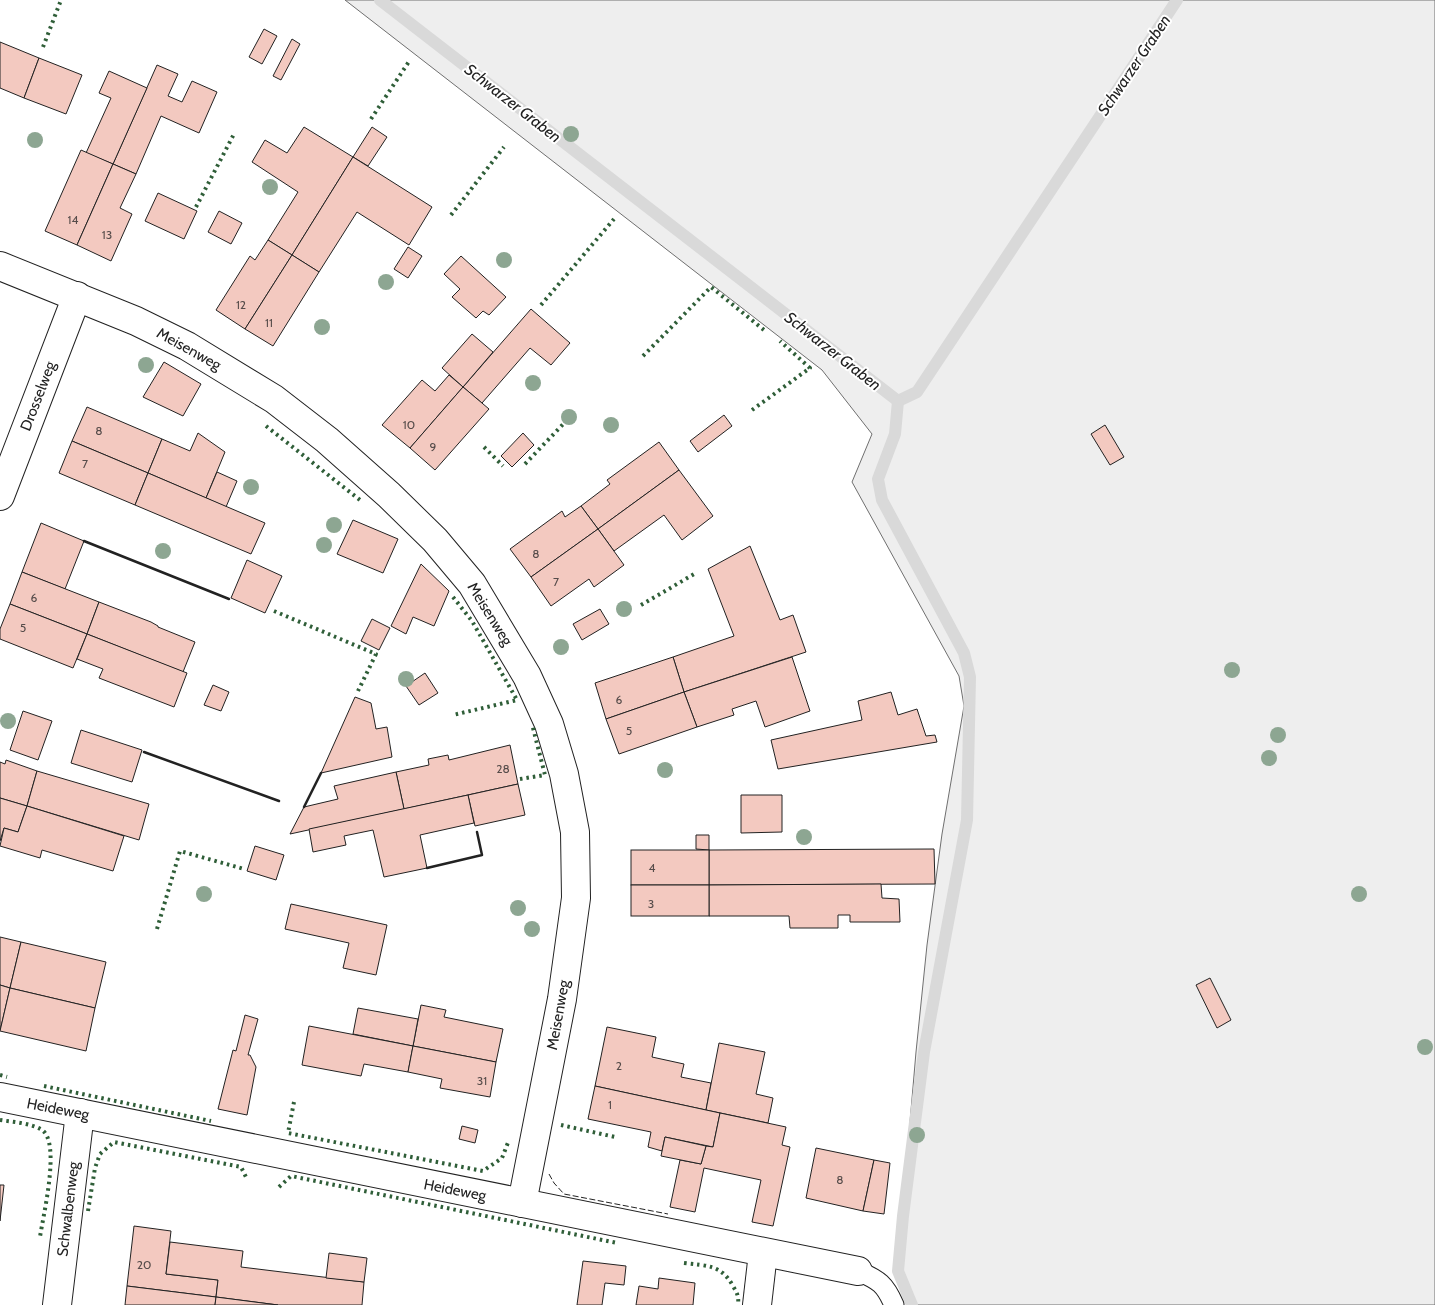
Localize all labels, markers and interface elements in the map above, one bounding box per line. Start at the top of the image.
water label: Schwarzer Graben [1093,11,1175,119]
water label: Schwarzer Graben [461,60,565,146]
house number: 14 [68,212,78,227]
house number: 13 [102,227,112,242]
house number: 12 [236,297,246,312]
water label: Schwarzer Graben [781,308,885,394]
house number: 11 [265,315,273,330]
street label: Meisenweg [154,324,225,374]
street label: Drosselweg [16,358,60,433]
house number: 10 [403,417,415,432]
house number: 8 [95,423,103,438]
house number: 9 [430,439,437,454]
house number: 7 [82,456,88,471]
house number: 8 [532,546,540,561]
house number: 7 [553,574,559,589]
street label: Meisenweg [464,579,517,649]
house number: 6 [31,590,38,605]
house number: 5 [20,620,26,635]
house number: 6 [616,692,623,707]
house number: 5 [626,723,632,738]
house number: 28 [496,761,510,776]
house number: 4 [649,860,656,875]
house number: 3 [648,896,654,911]
street label: Meisenweg [543,978,573,1052]
house number: 2 [616,1058,622,1073]
house number: 31 [477,1073,487,1088]
street label: Heideweg [25,1094,91,1124]
house number: 1 [608,1097,612,1112]
street label: Schwalbenweg [53,1160,83,1257]
house number: 8 [836,1172,844,1187]
street label: Heideweg [422,1175,488,1205]
house number: 20 [137,1257,151,1272]

